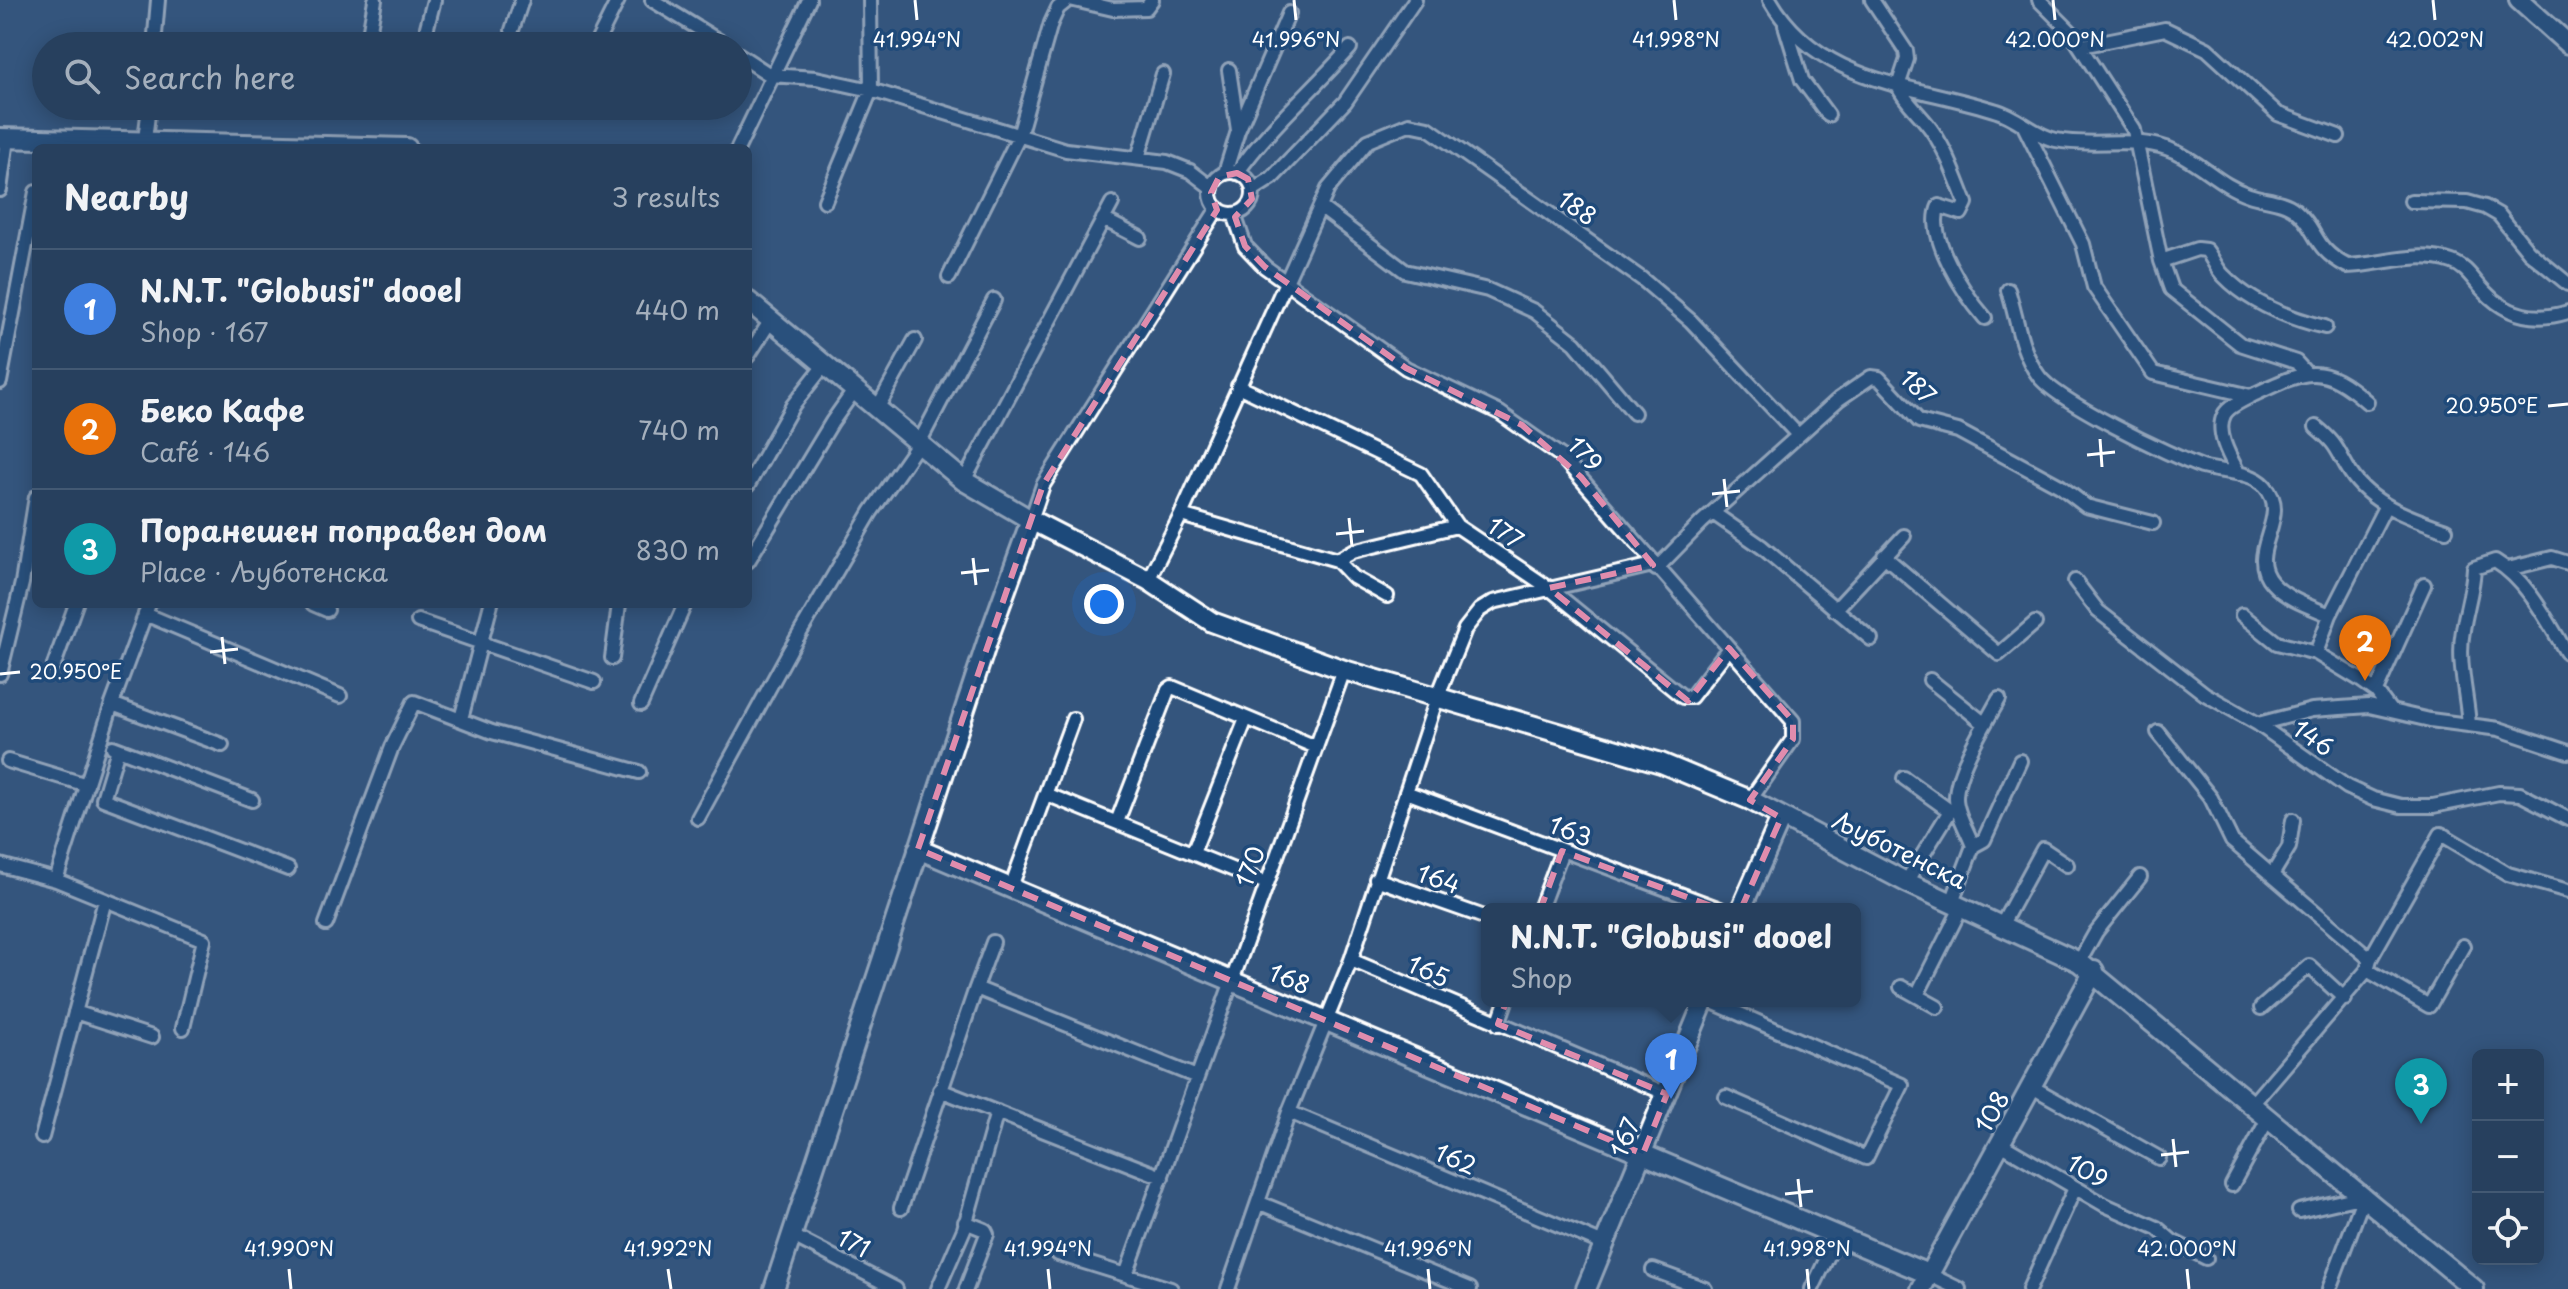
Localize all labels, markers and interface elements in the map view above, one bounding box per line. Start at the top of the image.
text: 41.994°N [873,24,961,54]
text: 41.996°N [1252,24,1340,54]
text: 41.998°N [1632,24,1720,54]
text: 42.000°N [2005,24,2105,54]
text: 42.002°N [2386,24,2484,54]
search box [32,32,752,120]
icon: search [60,54,104,98]
text: Search here [124,54,296,99]
text: Nearby [64,170,189,222]
text: 3 results [612,177,720,216]
street label: 188 [1551,181,1605,233]
text: N.N.T. "Globusi" dooel [140,267,462,312]
text: 1 [84,290,96,329]
text: 440 m [635,290,720,329]
text: Shop · 167 [140,312,268,351]
street label: 187 [1893,360,1945,412]
text: Беко Кафе [140,387,305,432]
text: 20.950°E [2446,390,2538,420]
text: 2 [81,410,99,449]
text: 740 m [638,410,720,449]
street label: 179 [1560,427,1612,479]
text: Café · 146 [140,432,270,471]
text: Поранешен поправен дом [140,507,547,552]
street label: 177 [1481,507,1531,557]
text: 3 [81,530,99,569]
text: 830 m [636,530,720,569]
text: Place · Љуботенска [140,552,388,591]
your location [1084,584,1124,624]
pin: 2 [2339,615,2391,681]
text: 20.950°E [30,656,122,686]
street label: 146 [2286,710,2342,764]
street label: Љуботенска [1827,801,1973,897]
street label: 163 [1544,805,1598,855]
street label: 170 [1225,841,1273,891]
street label: 164 [1413,854,1465,902]
popup [1481,903,1861,1007]
text: N.N.T. "Globusi" dooel [1510,913,1832,958]
street label: 165 [1402,945,1456,995]
street label: 168 [1264,953,1316,1003]
text: Shop [1510,958,1572,997]
pin: 1 [1645,1033,1697,1099]
map controls [2472,1049,2544,1265]
button: + [2472,1049,2544,1121]
pin: 3 [2395,1058,2447,1124]
street label: 108 [1965,1083,2017,1139]
street label: 167 [1600,1112,1648,1162]
button: − [2472,1121,2544,1193]
street label: 162 [1429,1133,1483,1183]
street label: 109 [2061,1144,2115,1196]
button: locate [2472,1193,2544,1265]
street label: 171 [831,1218,877,1266]
text: 41.990°N [244,1233,334,1263]
text: 41.992°N [624,1233,712,1263]
text: 41.994°N [1004,1233,1092,1263]
text: 41.996°N [1384,1233,1472,1263]
text: 41.998°N [1763,1233,1851,1263]
text: 42.000°N [2137,1233,2237,1263]

